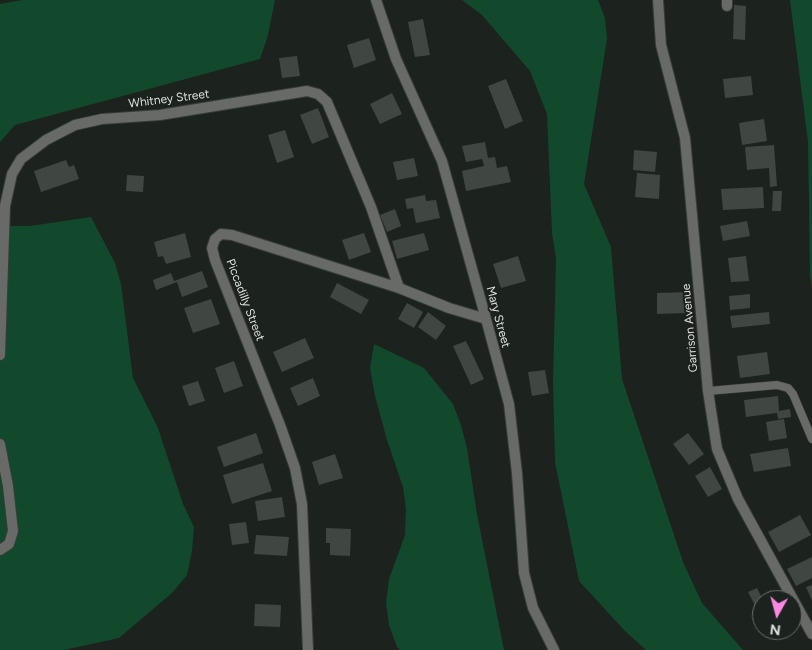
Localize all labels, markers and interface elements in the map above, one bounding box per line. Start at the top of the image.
street label: Whitney Street [128,87,210,111]
street label: Piccadilly Street [223,257,267,343]
street label: Garrison Avenue [679,283,701,373]
street label: Mary Street [483,285,513,349]
north arrow [752,590,802,640]
text: N [769,620,782,638]

